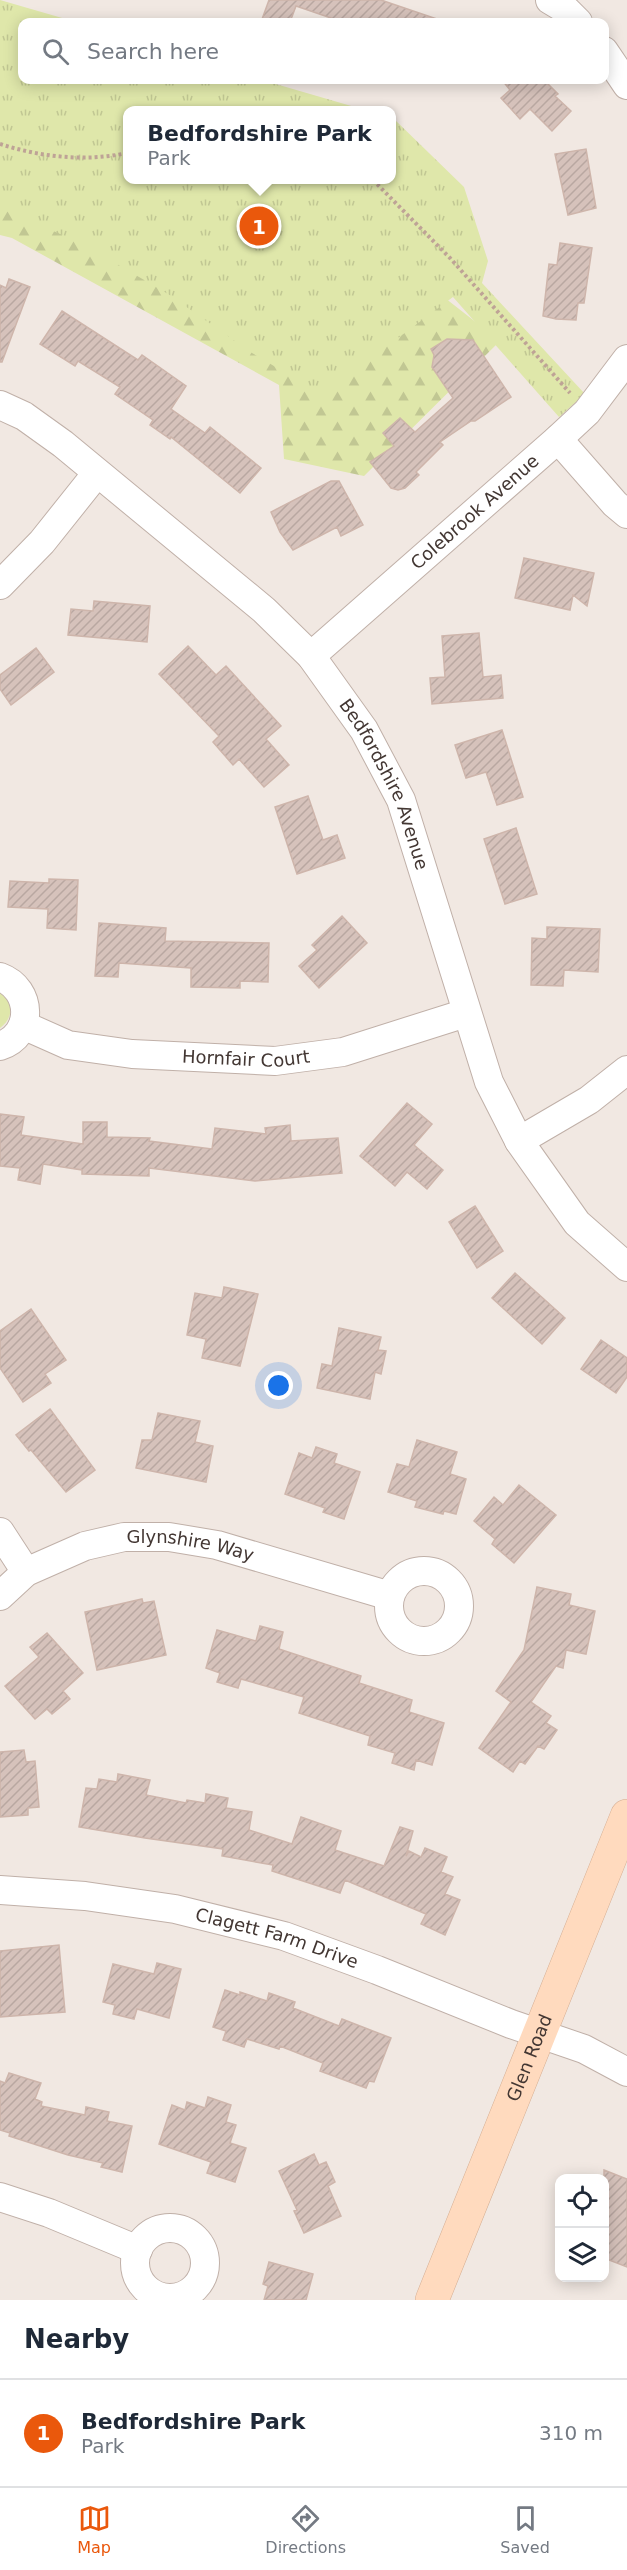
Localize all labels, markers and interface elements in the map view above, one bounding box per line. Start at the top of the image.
search box [18,18,609,84]
icon: search [39,35,72,68]
text: Search here [87,39,219,64]
popup [123,106,396,184]
text: Bedfordshire Park [147,121,372,146]
text: Park [147,146,191,170]
pin: 1 [240,204,278,248]
street label: Colebrook Avenue [406,450,543,574]
street label: Bedfordshire Avenue [335,695,433,872]
street label: Hornfair Court [182,1045,311,1071]
your location [264,1371,293,1400]
street label: Glynshire Way [127,1526,257,1565]
street label: Clagett Farm Drive [193,1903,361,1972]
street label: Glen Road [502,2011,556,2104]
map controls [555,2174,609,2282]
button: locate [555,2174,609,2228]
button: layers [555,2228,609,2282]
text: Nearby [24,2324,129,2354]
text: Bedfordshire Park [81,2409,305,2434]
text: 1 [37,2421,50,2445]
text: 310 m [539,2421,603,2445]
text: Park [81,2434,124,2458]
tab: Map [77,2502,111,2557]
tab: Directions [265,2502,346,2557]
tab: Saved [500,2502,550,2557]

